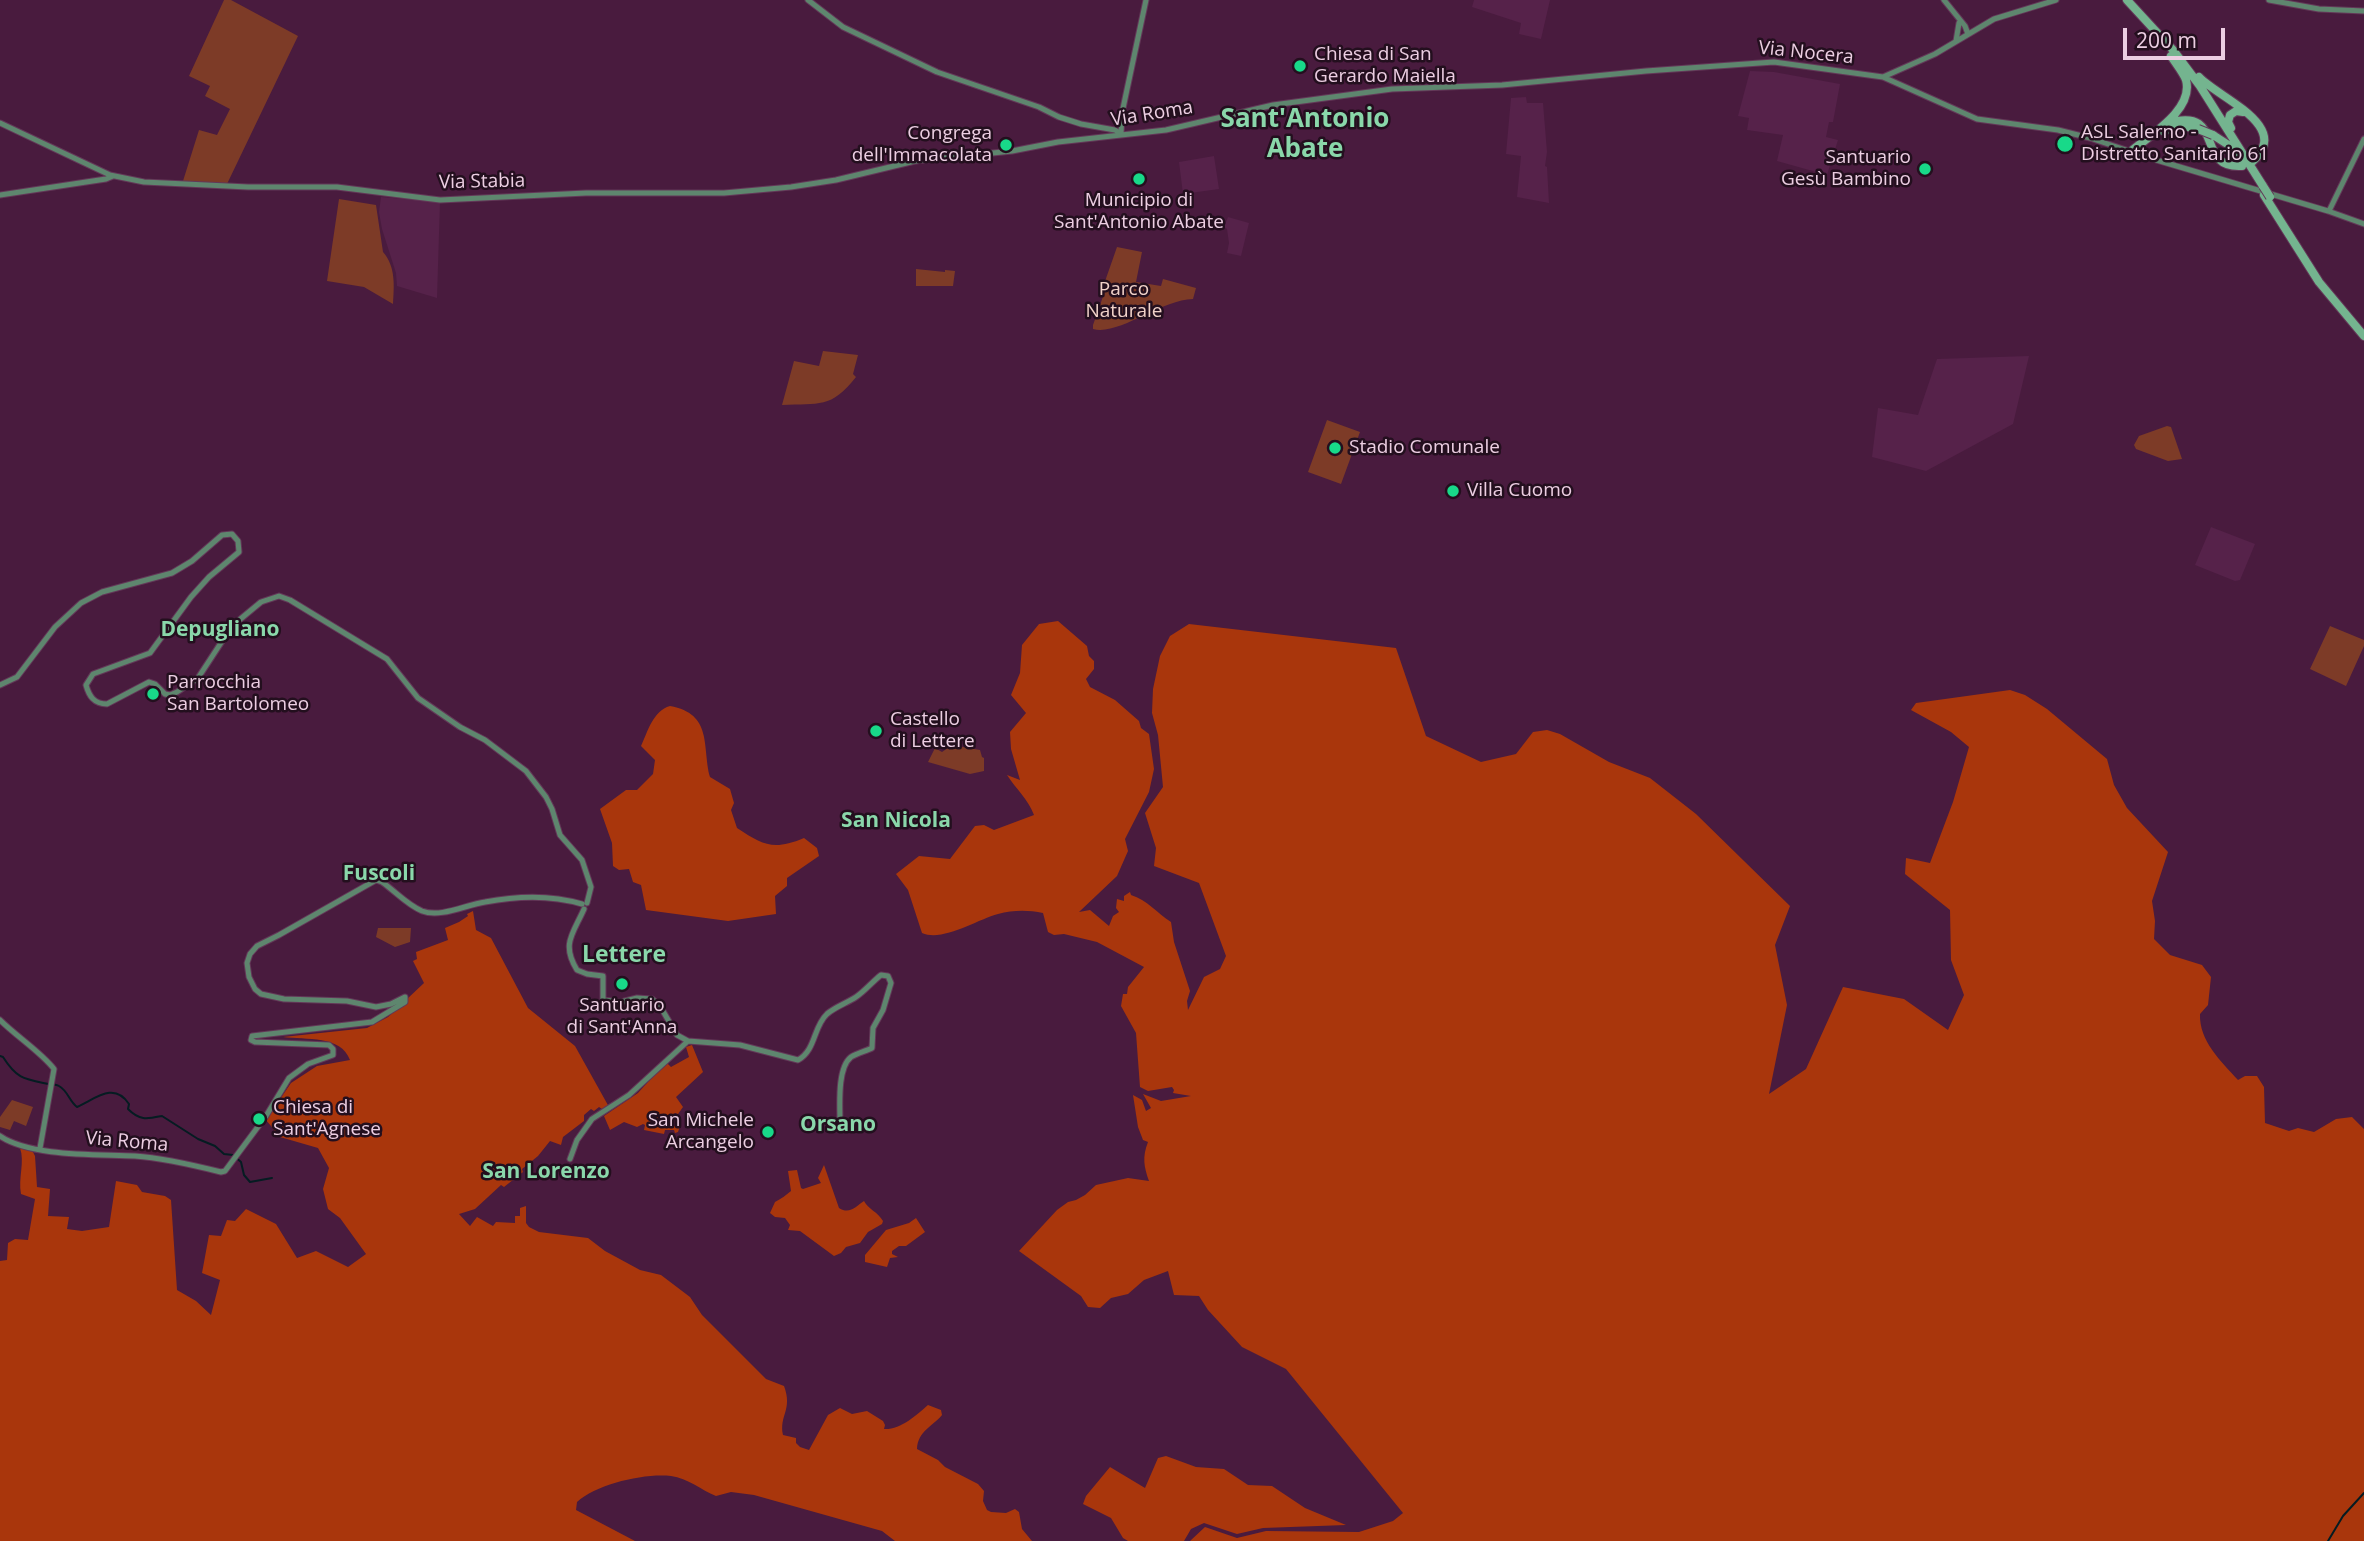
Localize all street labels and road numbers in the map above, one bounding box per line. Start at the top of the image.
street label: Via Nocera [1757,37,1855,69]
street label: Via Roma [1109,96,1195,132]
street label: Via Stabia [439,170,525,194]
street label: Via Roma [85,1127,169,1157]

